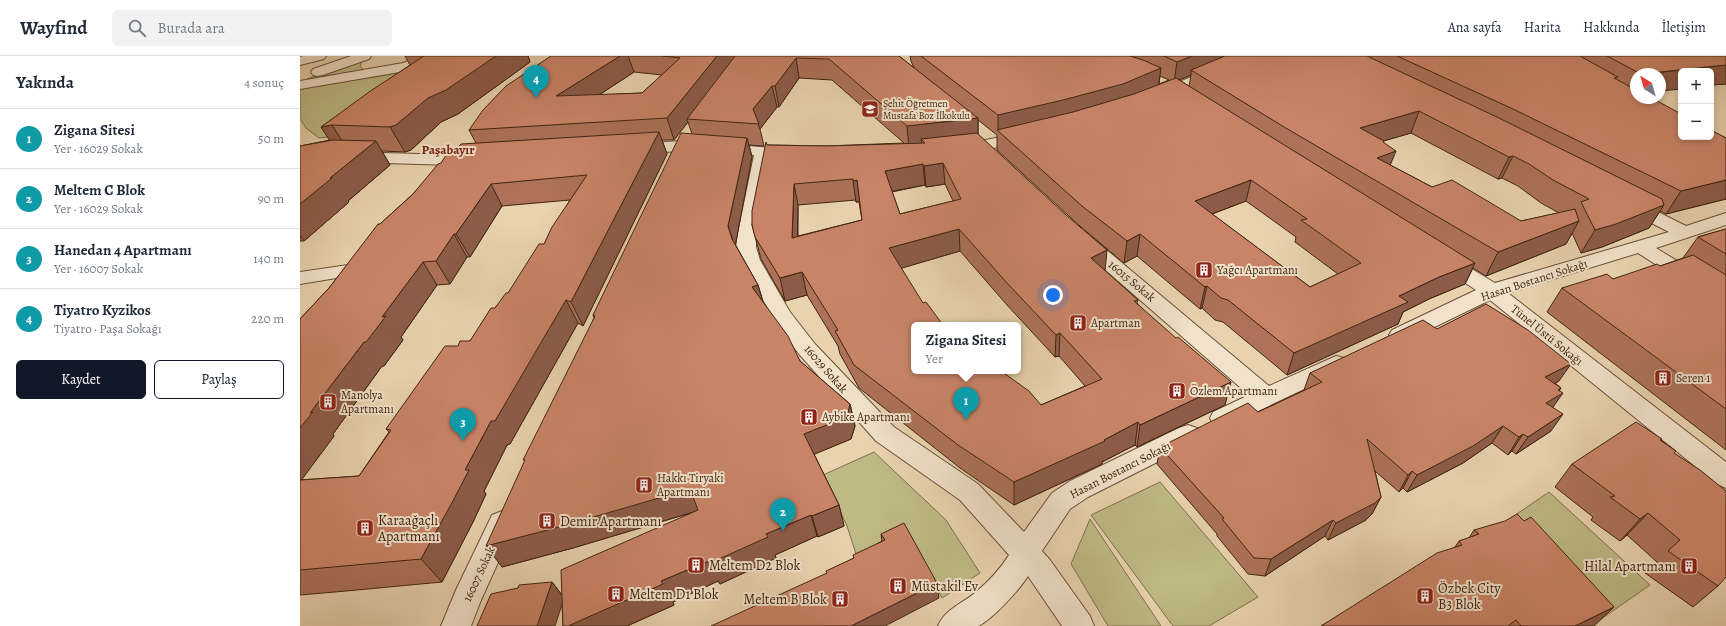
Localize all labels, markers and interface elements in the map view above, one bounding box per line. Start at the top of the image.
search box [112,10,392,46]
text: Wayfind [20,15,88,41]
icon: search [126,17,148,39]
text: Burada ara [158,18,225,38]
text: Ana sayfa [1448,18,1502,37]
text: Harita [1524,18,1561,37]
text: Hakkında [1583,18,1639,37]
text: İletişim [1661,18,1706,37]
pin: 4 [523,65,549,98]
north arrow [1630,68,1666,104]
map controls [1678,68,1714,140]
button: + [1678,68,1714,104]
text: Yakında [16,71,74,94]
text: 4 sonuç [244,74,284,91]
place label: Şehit Öğretmen Mustafa Boz İlkokulu [883,97,971,122]
school or university icon: Şehit Öğretmen Mustafa Boz İlkokulu [860,99,880,119]
button: − [1678,104,1714,140]
text: Zigana Sitesi [54,120,135,140]
text: 1 [27,130,31,147]
text: 50 m [258,130,284,147]
text: Yer · 16029 Sokak [54,140,143,157]
district label: Paşabayır [421,141,475,158]
text: Meltem C Blok [54,180,145,200]
text: 2 [26,190,32,207]
text: 90 m [258,190,284,207]
text: Yer · 16029 Sokak [54,200,143,217]
text: Hanedan 4 Apartmanı [54,240,192,260]
text: 3 [26,250,32,267]
text: 140 m [253,250,284,267]
street label: Hasan Bostancı Sokağı [1479,255,1589,305]
street label: 16015 Sokak [1105,257,1159,305]
text: Yer · 16007 Sokak [54,260,143,277]
building icon: Yağcı Apartmanı [1194,260,1214,280]
place label: Yağcı Apartmanı [1216,262,1298,278]
your location [1043,285,1063,305]
text: Tiyatro Kyzikos [54,300,151,320]
street label: Tünel Üstü Sokağı [1508,301,1586,369]
text: 4 [26,310,32,327]
text: 220 m [251,310,284,327]
building icon: Apartman [1068,313,1088,333]
place label: Apartman [1090,315,1141,331]
text: Tiyatro · Paşa Sokağı [54,320,162,337]
popup [911,322,1021,374]
text: Zigana Sitesi [926,330,1006,350]
street label: 16029 Sokak [801,341,851,397]
text: Yer [926,350,943,367]
button: Kaydet [16,360,146,399]
button: Paylaş [154,360,284,399]
building icon: Seren 1 [1653,368,1673,388]
place label: Seren 1 [1676,370,1710,386]
building icon: Özlem Apartmanı [1167,381,1187,401]
place label: Özlem Apartmanı [1190,383,1277,399]
place label: Manolya Apartmanı [340,387,394,417]
pin: 1 [953,387,979,420]
building icon: Manolya Apartmanı [318,392,338,412]
building icon: Aybike Apartmanı [799,407,819,427]
pin: 3 [450,408,476,441]
place label: Aybike Apartmanı [821,409,910,425]
street label: Hasan Bostancı Sokağı [1067,438,1173,502]
place label: Hakkı Tiryaki Apartmanı [656,470,724,500]
building icon: Hakkı Tiryaki Apartmanı [634,475,654,495]
pin: 2 [770,498,796,531]
place label: Karaağaçlı Apartmanı [377,511,440,546]
building icon: Demir Apartmanı [537,511,557,531]
place label: Demir Apartmanı [560,512,661,531]
building icon: Karaağaçlı Apartmanı [355,518,375,538]
street label: 16007 Sokak [459,544,499,604]
building icon: Meltem D2 Blok [686,555,706,575]
place label: Meltem D2 Blok [709,556,801,575]
building icon: Hilal Apartmanı [1679,556,1699,576]
place label: Hilal Apartmanı [1584,557,1676,576]
building icon: Müstakil Ev [888,576,908,596]
place label: Müstakil Ev [911,577,979,596]
place label: Özbek City B3 Blok [1438,579,1501,614]
building icon: Meltem D1 Blok [606,584,626,604]
place label: Meltem D1 Blok [629,585,719,604]
building icon: Özbek City B3 Blok [1415,586,1435,606]
building icon: Meltem B Blok [830,589,850,609]
place label: Meltem B Blok [744,590,827,609]

